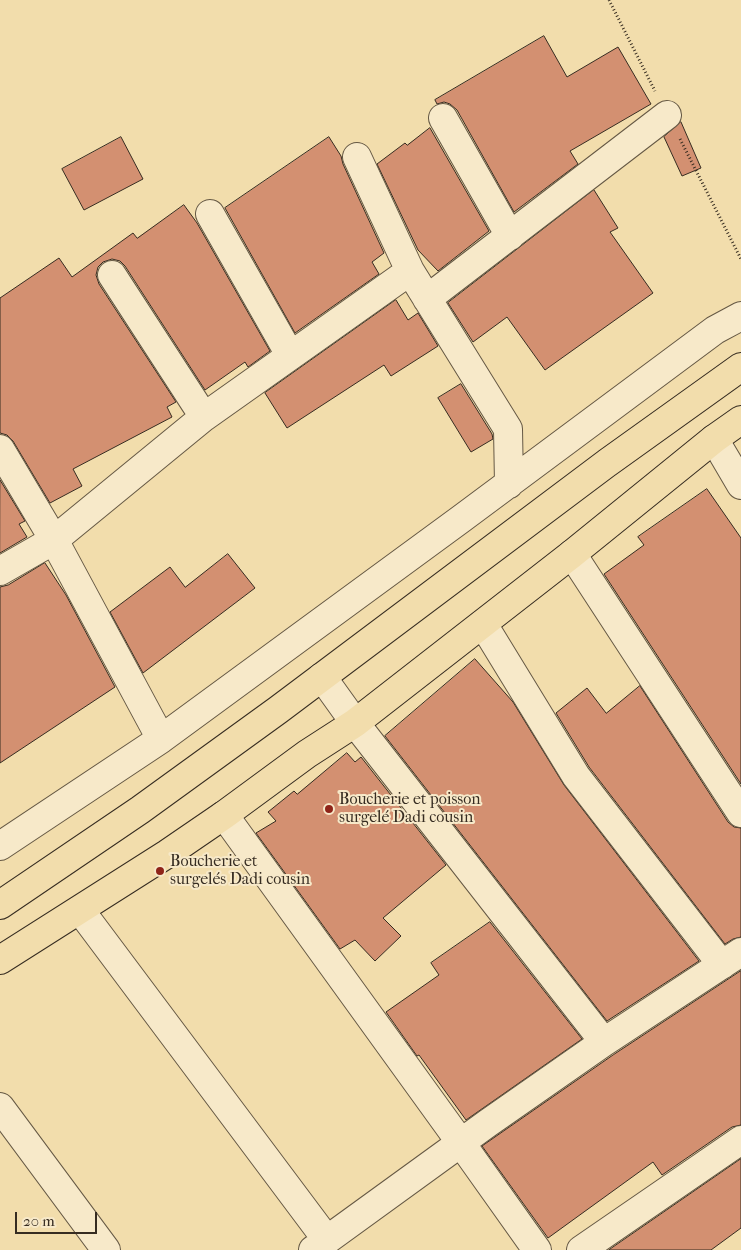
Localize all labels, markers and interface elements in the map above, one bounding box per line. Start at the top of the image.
place label: Boucherie et poisson surgelé Dadi cousin [339,790,481,828]
marker: Boucherie et poisson surgelé Dadi cousin [323,803,335,815]
place label: Boucherie et surgelés Dadi cousin [170,852,310,890]
marker: Boucherie et surgelés Dadi cousin [154,865,166,877]
scale bar [18,1202,100,1234]
text: 20 m [23,1212,55,1230]

